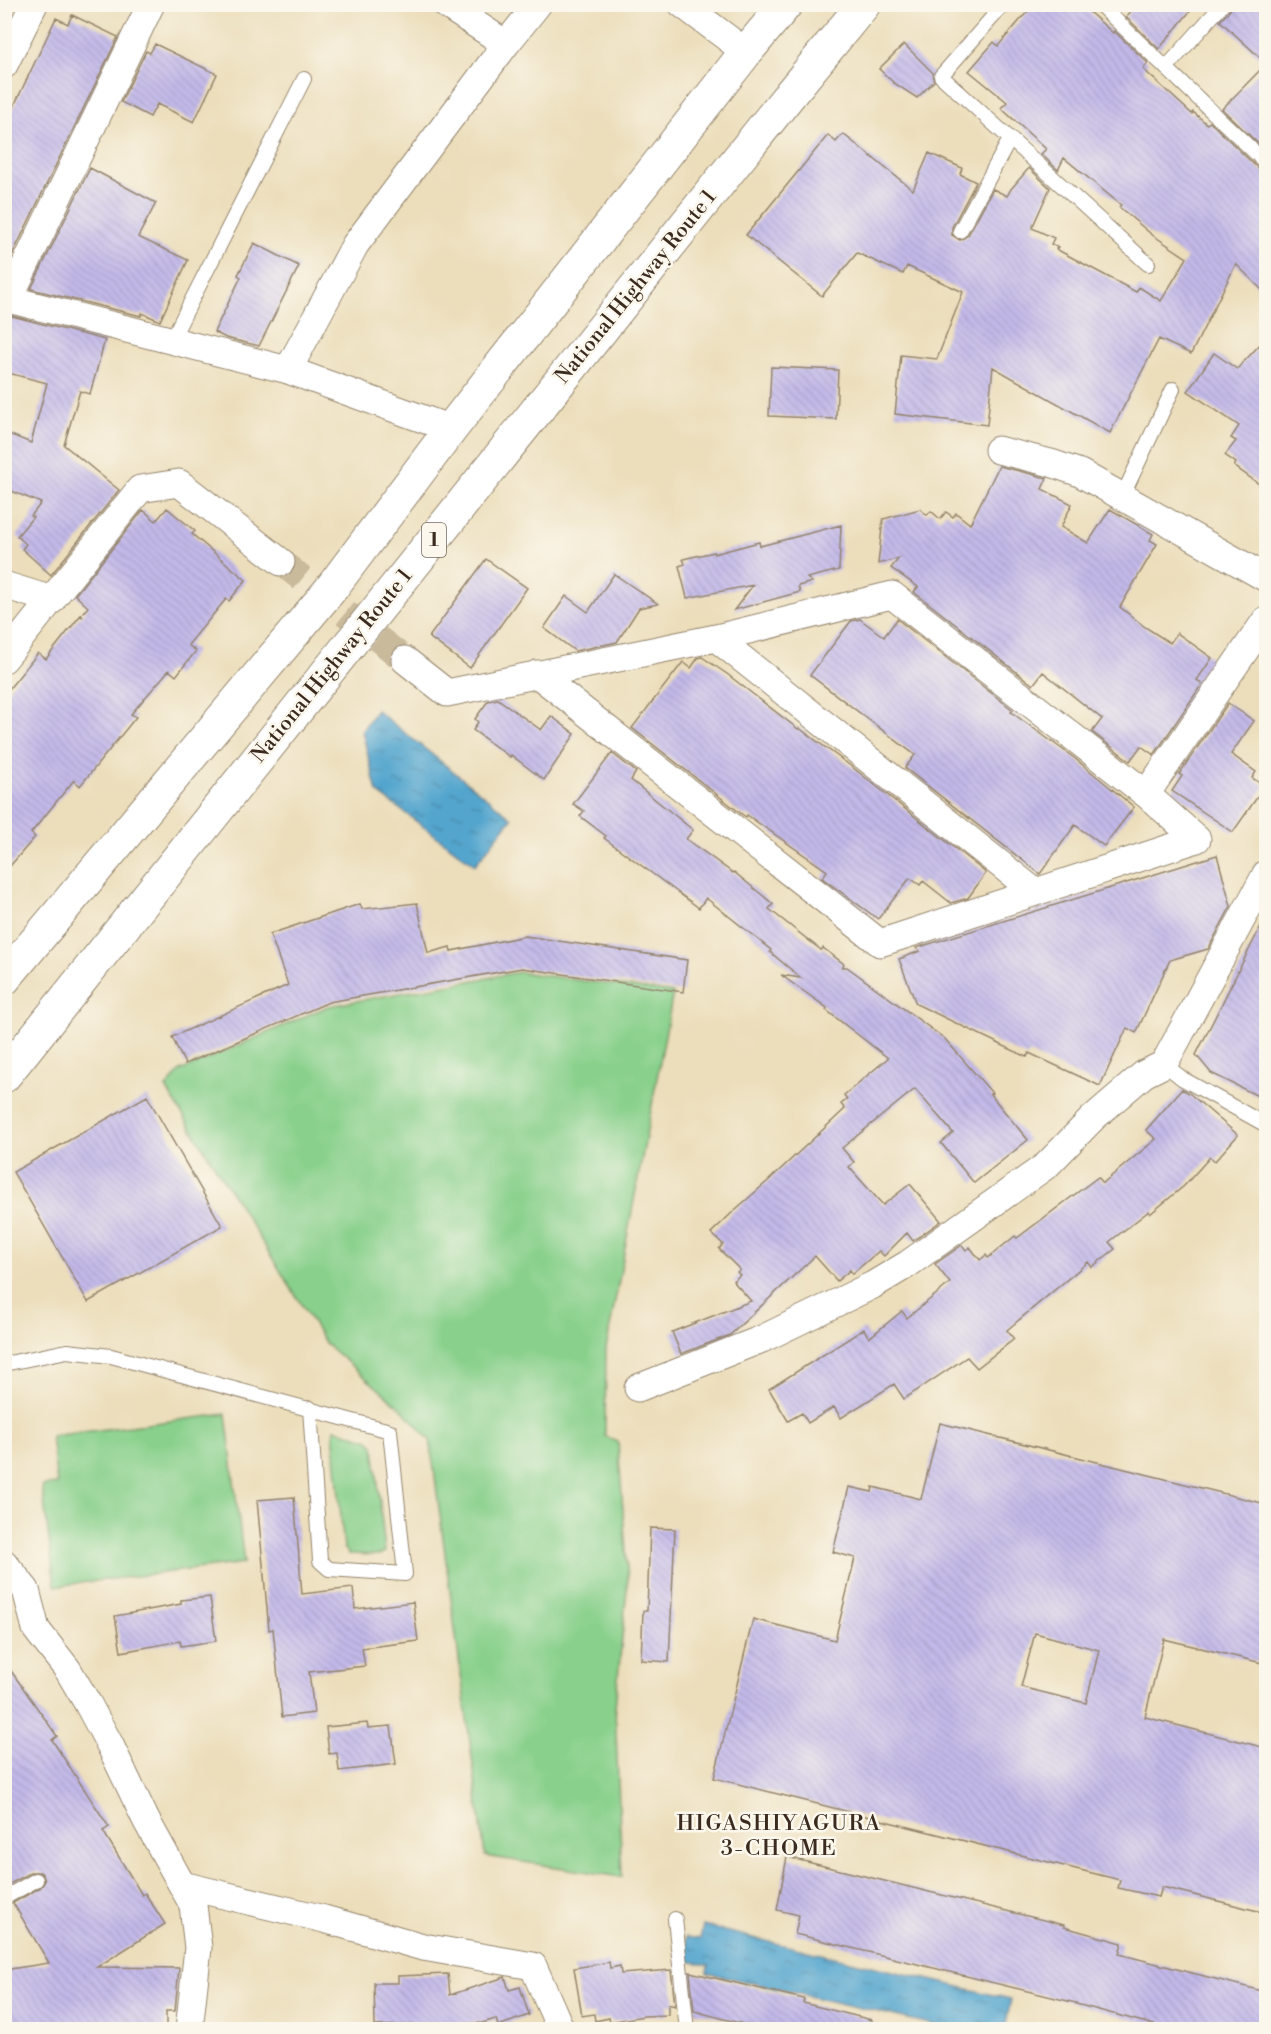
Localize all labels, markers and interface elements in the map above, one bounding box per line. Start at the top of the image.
street label: National Highway Route 1 [550,185,722,389]
road number: 1 [422,523,446,557]
street label: National Highway Route 1 [246,564,418,768]
district label: HIGASHIYAGURA 3-CHOME [677,1810,881,1862]

